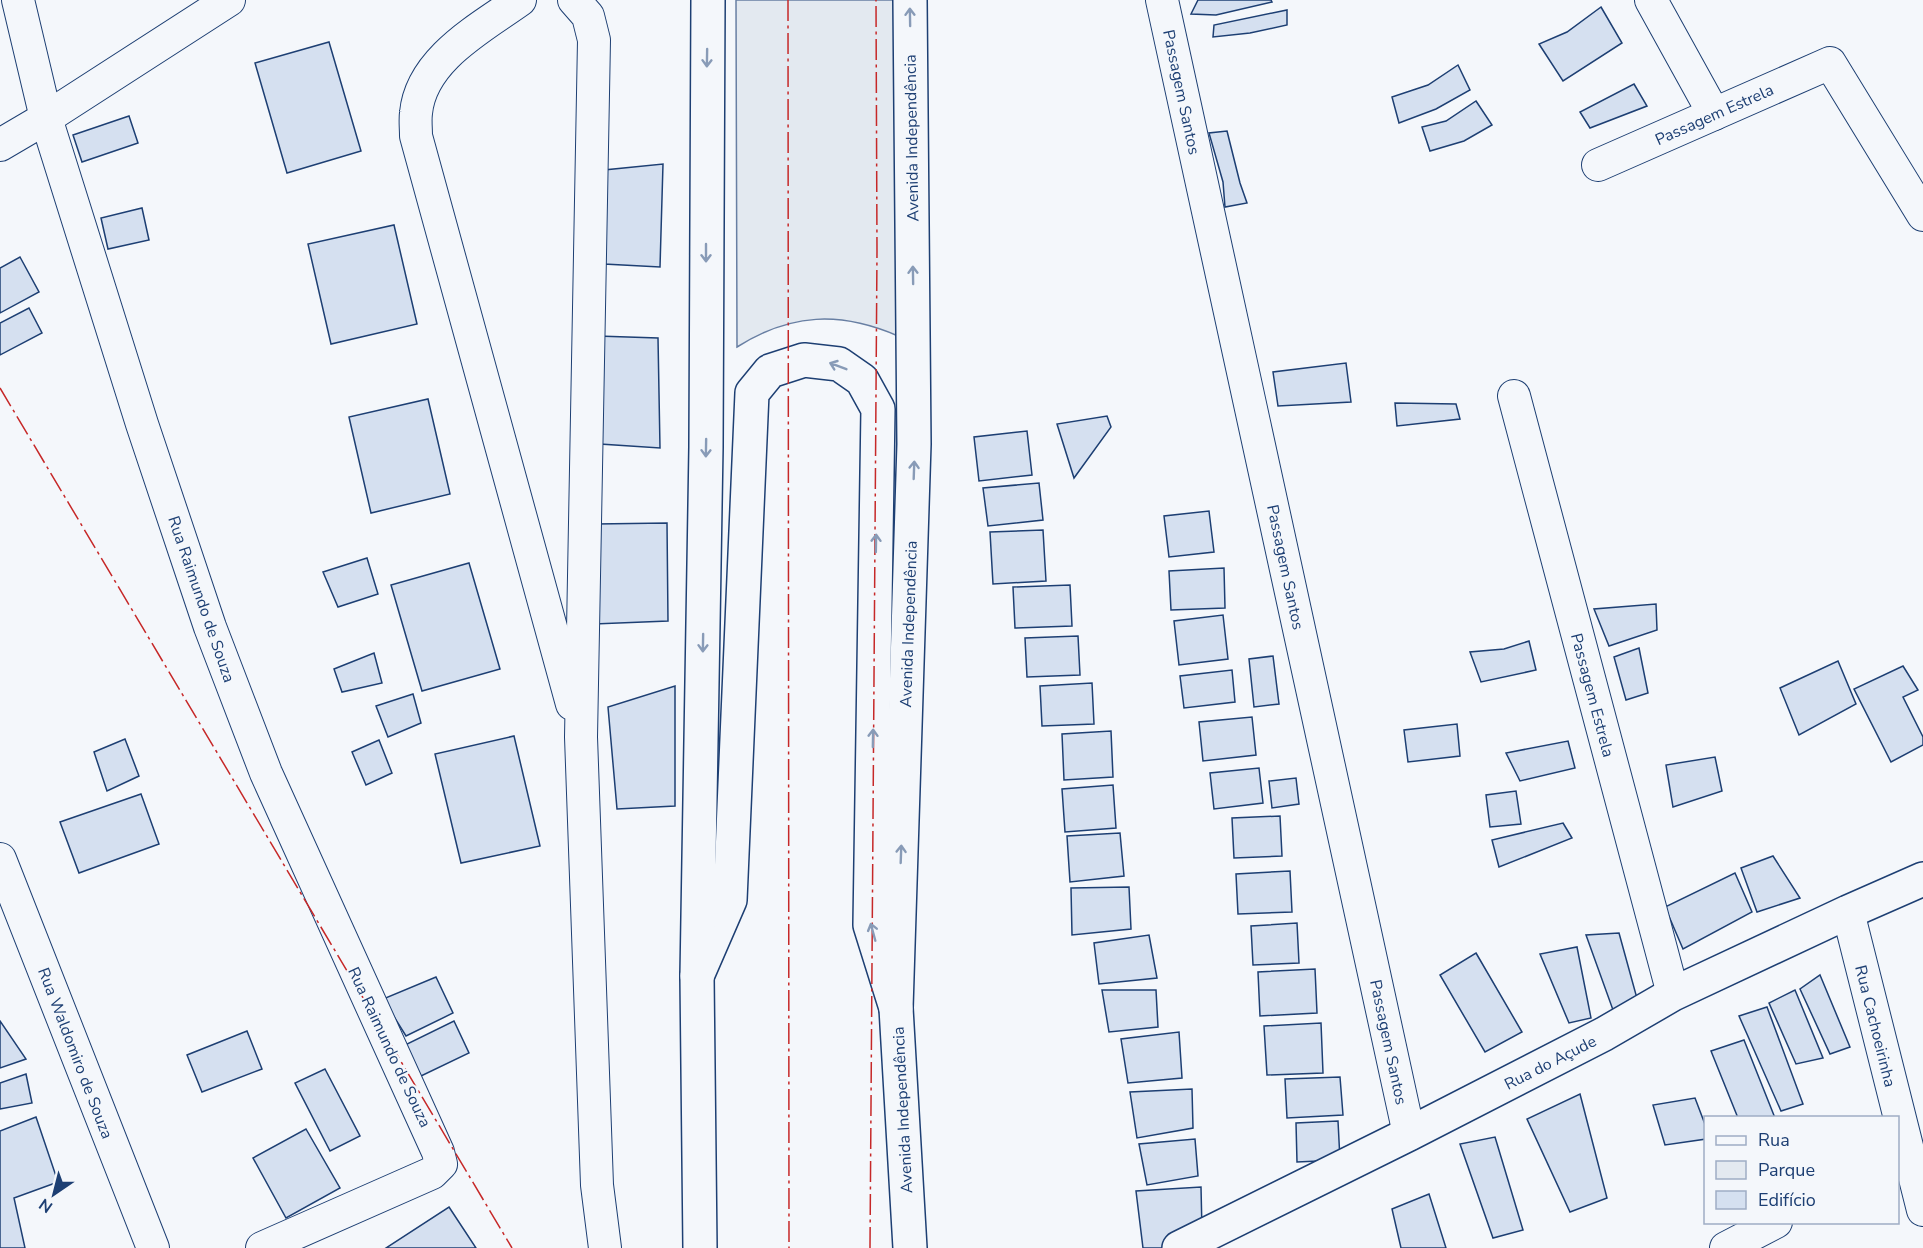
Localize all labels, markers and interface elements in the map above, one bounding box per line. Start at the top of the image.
one-way arrow [904,8,916,28]
street label: Passagem Santos [1157,28,1205,157]
one-way arrow [701,48,713,68]
street label: Avenida Independência [900,54,924,222]
street label: Passagem Estrela [1652,79,1777,151]
one-way arrow [700,243,712,263]
one-way arrow [907,266,919,286]
one-way arrow [830,360,848,371]
one-way arrow [700,438,712,458]
one-way arrow [908,461,919,481]
street label: Passagem Santos [1261,503,1309,632]
street label: Rua Raimundo de Souza [162,513,240,686]
one-way arrow [870,533,882,553]
street label: Avenida Independência [895,540,923,708]
street label: Passagem Estrela [1565,631,1619,760]
one-way arrow [697,633,709,653]
one-way arrow [867,728,879,748]
one-way arrow [895,844,907,864]
one-way arrow [866,923,878,942]
street label: Rua Cachoeirinha [1849,963,1901,1090]
street label: Rua Raimundo de Souza [342,964,436,1131]
street label: Rua Waldomiro de Souza [32,965,118,1142]
street label: Passagem Santos [1364,978,1412,1107]
street label: Avenida Independência [888,1026,918,1194]
street label: Rua do Açude [1501,1030,1600,1095]
legend [1704,1116,1899,1224]
text: Rua [1758,1128,1790,1152]
text: Parque [1758,1158,1815,1182]
north arrow [24,1164,84,1224]
text: Edifício [1758,1188,1816,1212]
text: N [35,1193,57,1218]

